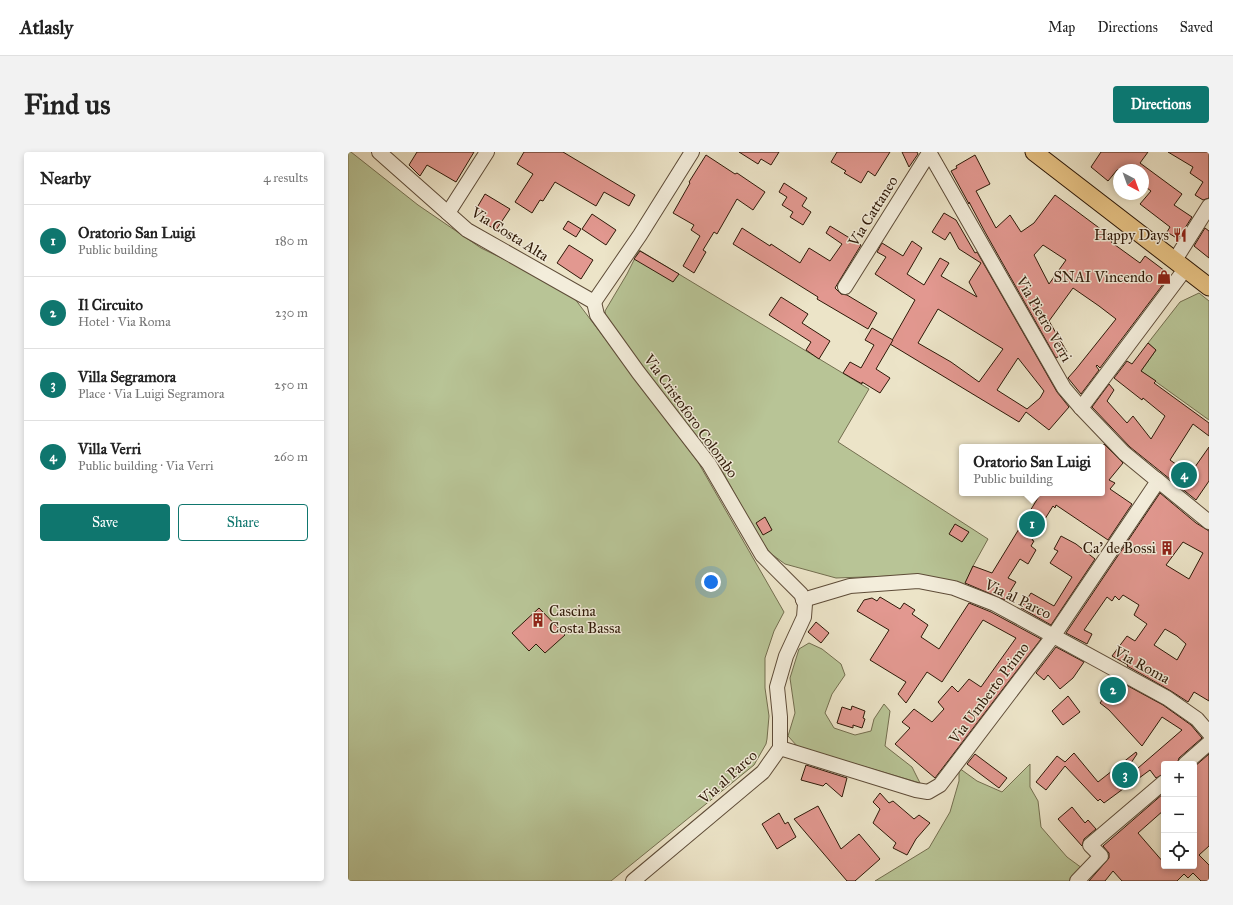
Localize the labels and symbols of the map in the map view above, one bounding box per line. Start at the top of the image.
north arrow [1113,164,1149,200]
street label: Via Cattaneo [844,172,902,250]
street label: Via Costa Alta [467,202,553,265]
place label: Happy Days [1094,226,1169,244]
restaurant icon: Happy Days [1172,227,1188,243]
place label: SNAI Vincendo [1053,268,1153,286]
shop icon: SNAI Vincendo [1156,269,1172,285]
street label: Via Pietro Verri [1012,272,1076,365]
street label: Via Cristoforo Colombo [640,350,742,482]
pin: 4 [1171,460,1197,490]
pin: 1 [1019,509,1045,539]
place label: Ca' de Bossi [1083,539,1156,557]
building icon: Ca' de Bossi [1159,540,1175,556]
your location [701,572,721,592]
street label: Via al Parco [981,575,1055,623]
place label: Cascina Costa Bassa [549,602,621,637]
building icon: Cascina Costa Bassa [530,612,546,628]
street label: Via Umberto Primo [945,639,1033,748]
street label: Via Roma [1110,642,1174,688]
pin: 2 [1100,675,1126,705]
street label: Via al Parco [694,746,761,808]
pin: 3 [1112,760,1138,790]

